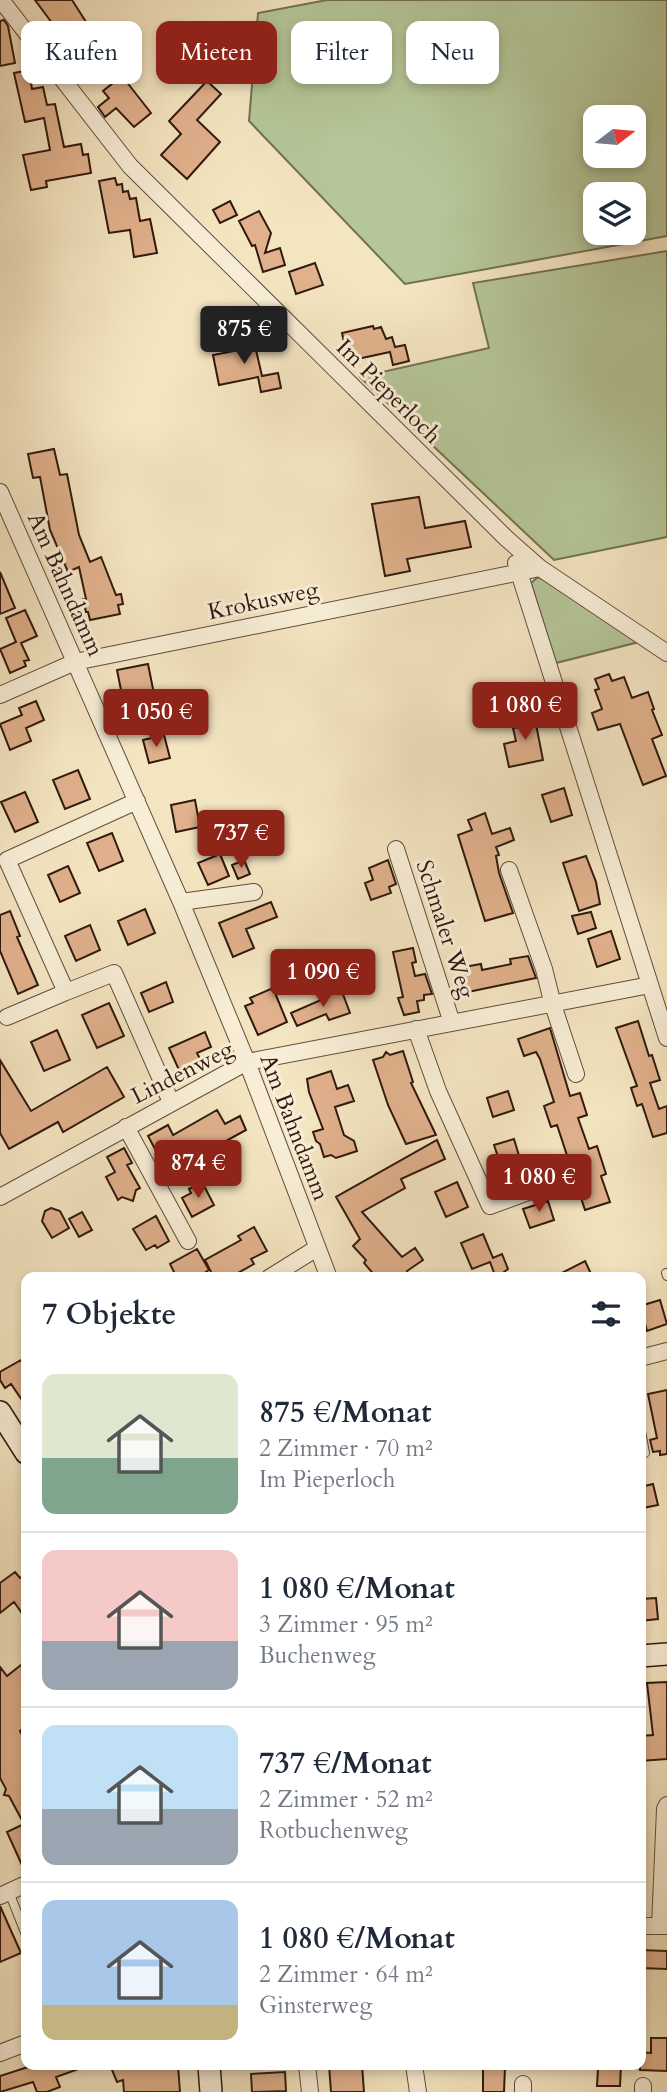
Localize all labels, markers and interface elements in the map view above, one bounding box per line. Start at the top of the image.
chip: Kaufen [21,21,142,84]
chip: Mieten [156,21,277,84]
chip: Filter [291,21,392,84]
chip: Neu [406,21,499,84]
north arrow [583,105,646,168]
map controls [583,105,646,245]
button: layers [583,182,646,245]
pin: 875 € [195,306,293,366]
text: 875 € [216,313,272,344]
street label: Im Pieperloch [329,332,448,451]
street label: Am Bahndamm [20,507,111,662]
street label: Krokusweg [205,574,321,627]
pin: 1 080 € [460,682,590,742]
text: 1 080 € [488,689,562,720]
pin: 1 050 € [91,690,221,749]
text: 1 050 € [119,696,193,727]
pin: 737 € [192,810,290,870]
text: 737 € [213,817,269,848]
street label: Schmaler Weg [409,856,482,1002]
pin: 1 090 € [258,950,388,1009]
text: 1 090 € [286,956,360,987]
street label: Lindenweg [126,1033,239,1111]
street label: Am Bahndamm [252,1050,337,1205]
pin: 874 € [149,1140,247,1200]
text: 874 € [170,1147,226,1178]
pin: 1 080 € [474,1154,604,1214]
text: 1 080 € [502,1161,576,1192]
text: 7 Objekte [42,1294,176,1335]
icon: filters [587,1295,625,1333]
text: 875 €/Monat [259,1392,431,1433]
icon: home [98,1402,182,1486]
text: 2 Zimmer · 70 m² [259,1433,433,1464]
text: Im Pieperloch [259,1464,395,1495]
text: 1 080 €/Monat [259,1568,455,1609]
icon: home [98,1578,182,1662]
text: 3 Zimmer · 95 m² [259,1609,433,1640]
text: Buchenweg [259,1640,376,1671]
text: 737 €/Monat [259,1743,431,1784]
icon: home [98,1753,182,1837]
text: 2 Zimmer · 52 m² [259,1784,433,1815]
text: Rotbuchenweg [259,1815,408,1846]
text: 1 080 €/Monat [259,1918,455,1959]
icon: home [98,1928,182,2012]
text: 2 Zimmer · 64 m² [259,1959,433,1990]
text: Ginsterweg [259,1990,372,2021]

